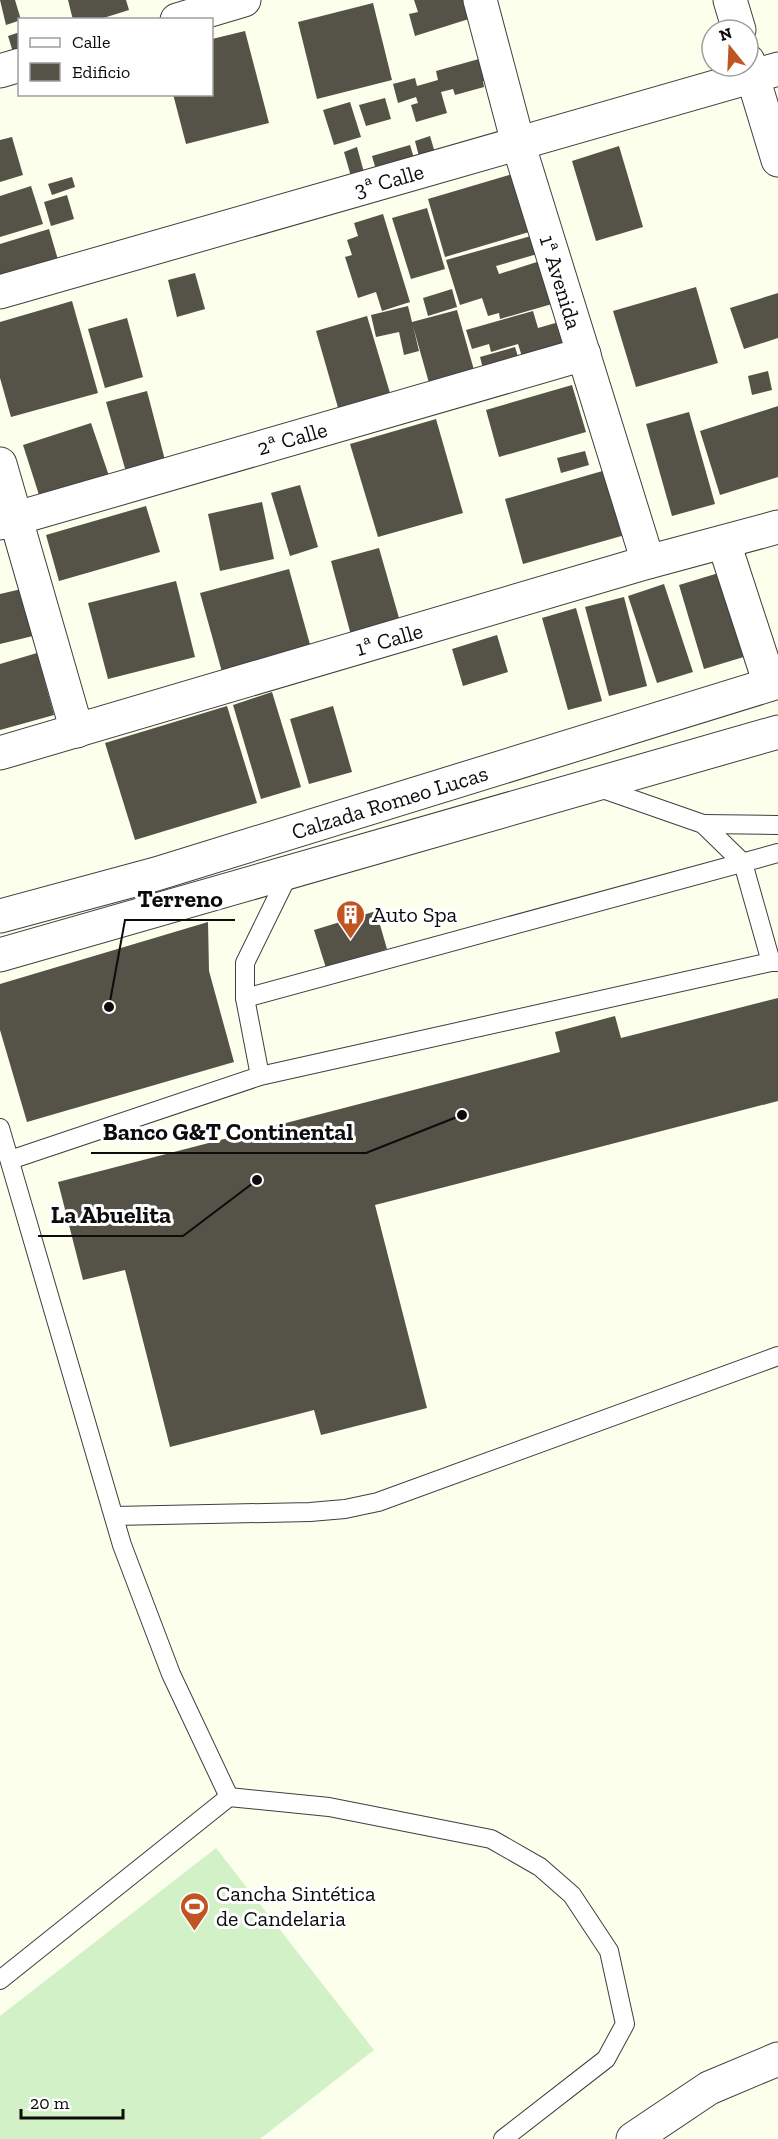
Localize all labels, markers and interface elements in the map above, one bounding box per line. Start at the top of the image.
legend [18,18,213,96]
north arrow [700,18,760,78]
text: N [717,23,734,45]
text: Calle [72,31,110,53]
text: Edificio [72,61,130,83]
street label: 3ª Calle [351,158,427,203]
street label: 1ª Avenida [533,232,588,333]
street label: 2ª Calle [254,416,330,461]
street label: 1ª Calle [352,617,426,662]
street label: Calzada Romeo Lucas [288,759,491,845]
callout: Terreno [125,878,235,920]
text: Terreno [137,884,223,913]
building icon: Auto Spa [335,898,367,940]
place label: Auto Spa [372,901,457,928]
callout: Banco G&T Continental [91,1111,366,1153]
text: Banco G&T Continental [103,1117,353,1146]
callout: La Abuelita [38,1194,183,1236]
text: La Abuelita [51,1200,171,1229]
place label: Cancha Sintética de Candelaria [216,1880,376,1932]
sports icon: Cancha Sintética de Candelaria [179,1890,211,1932]
scale bar [21,2082,123,2120]
text: 20 m [30,2092,70,2114]

